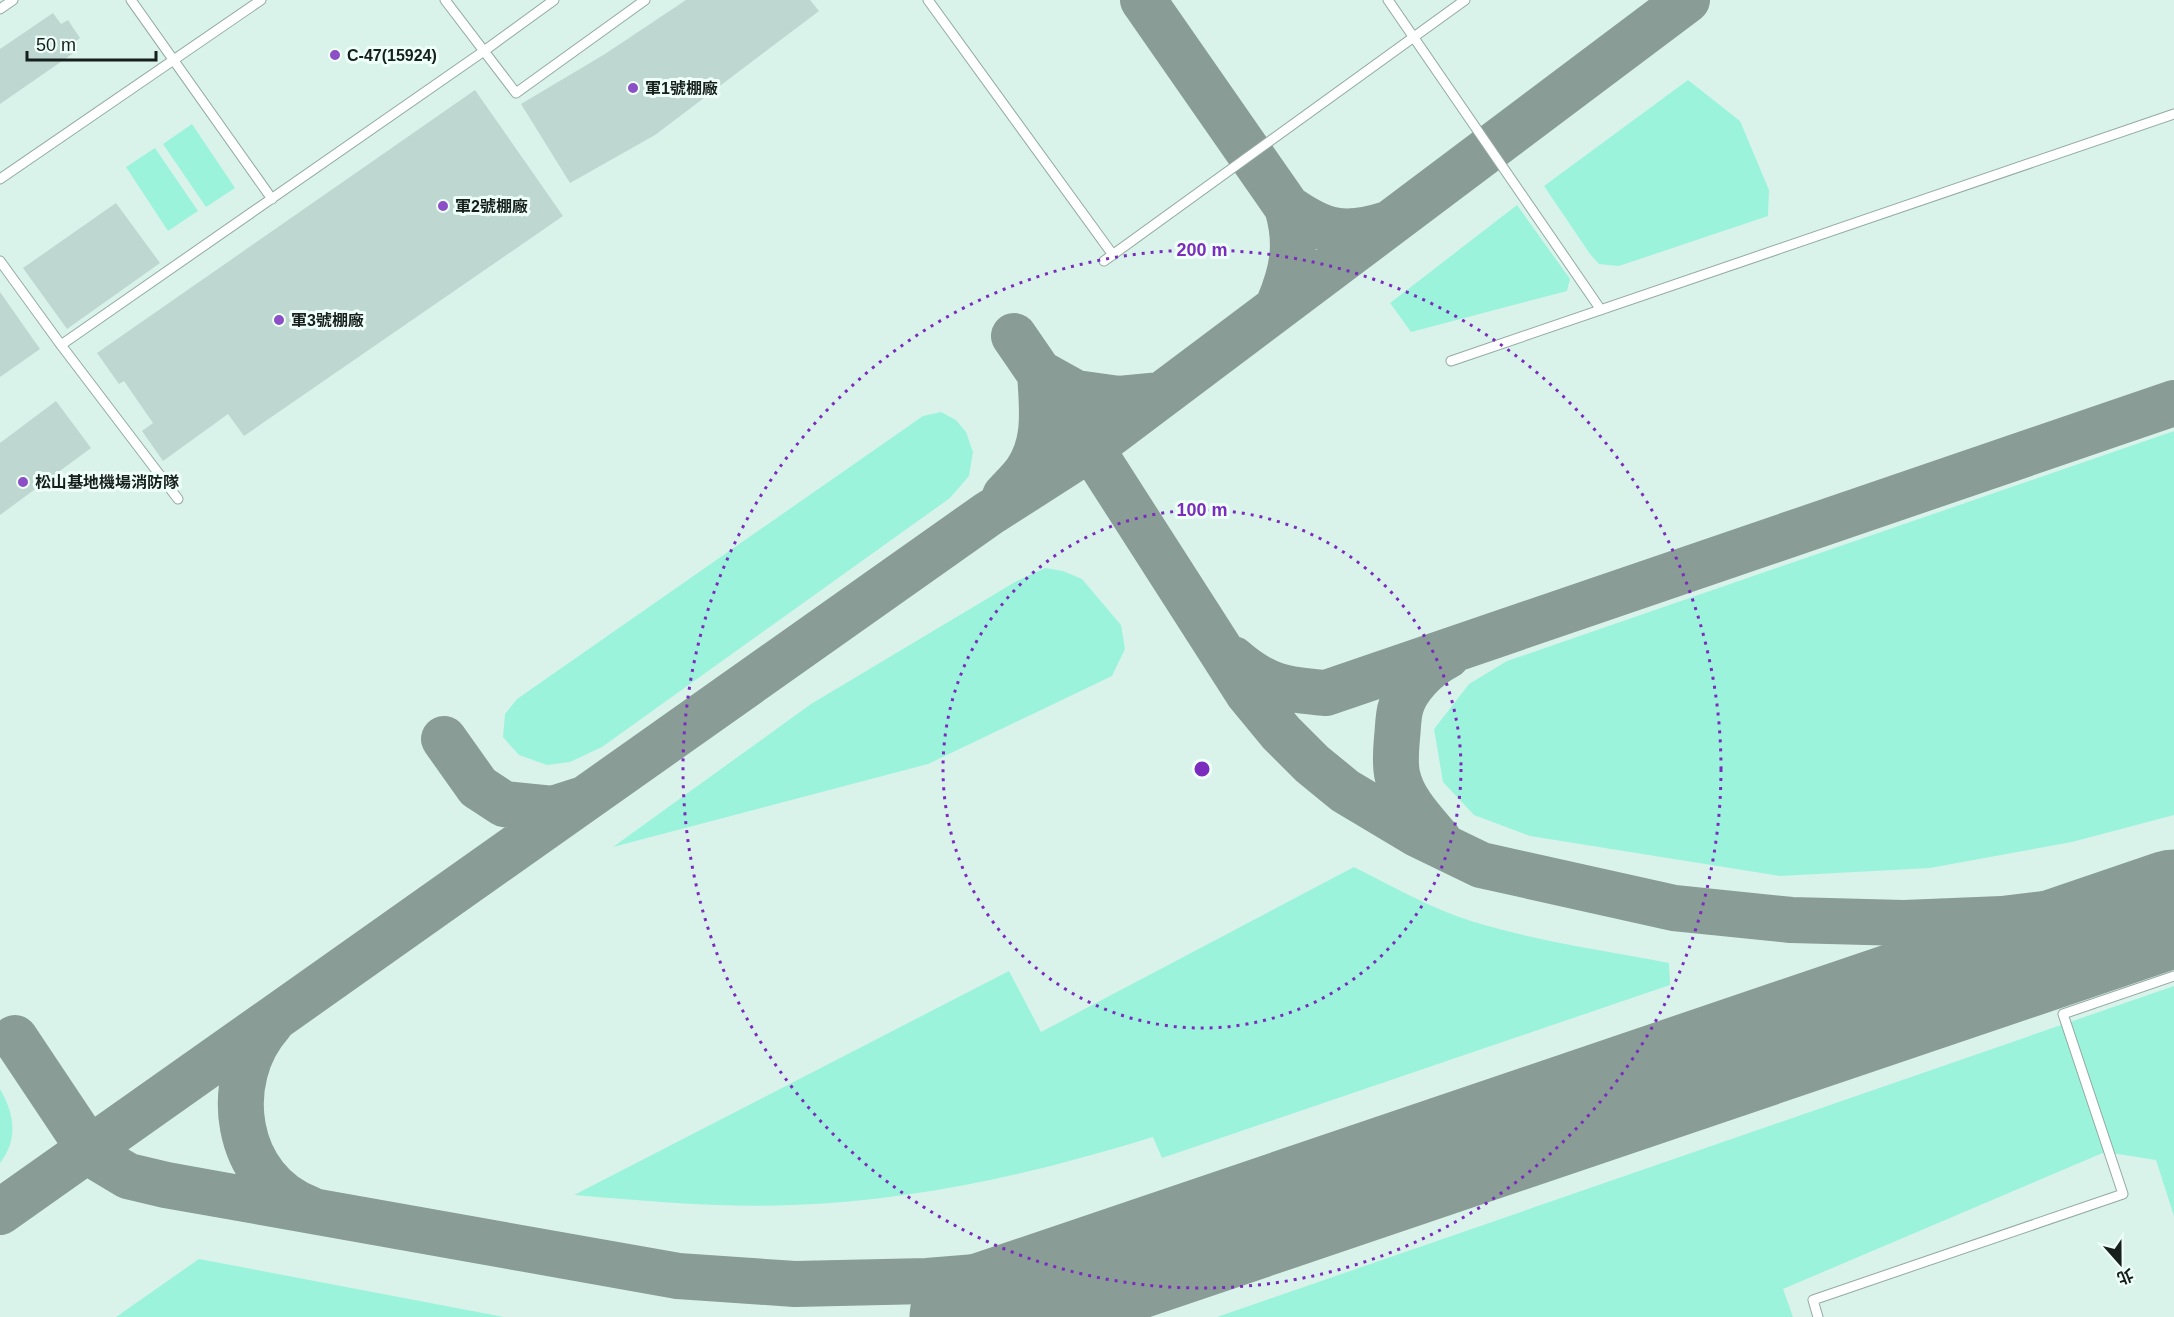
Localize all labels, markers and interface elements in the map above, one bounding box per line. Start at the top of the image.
scale bar [27,24,156,62]
text: 50 m [36,35,76,55]
place label: C-47(15924) [347,47,437,64]
marker: C-47(15924) [328,48,342,62]
place label: 軍1號棚廠 [645,80,718,97]
marker: 軍1號棚廠 [626,81,640,95]
place label: 軍2號棚廠 [455,198,528,215]
marker: 軍2號棚廠 [436,199,450,213]
text: 200 m [1176,240,1228,260]
place label: 軍3號棚廠 [291,312,364,329]
marker: 軍3號棚廠 [272,313,286,327]
place label: 松山基地機場消防隊 [35,474,179,491]
marker: 松山基地機場消防隊 [16,475,30,489]
text: 100 m [1176,500,1228,520]
centre of rings [1192,759,1212,779]
north arrow [2090,1233,2150,1293]
text: 北 [2115,1266,2136,1287]

